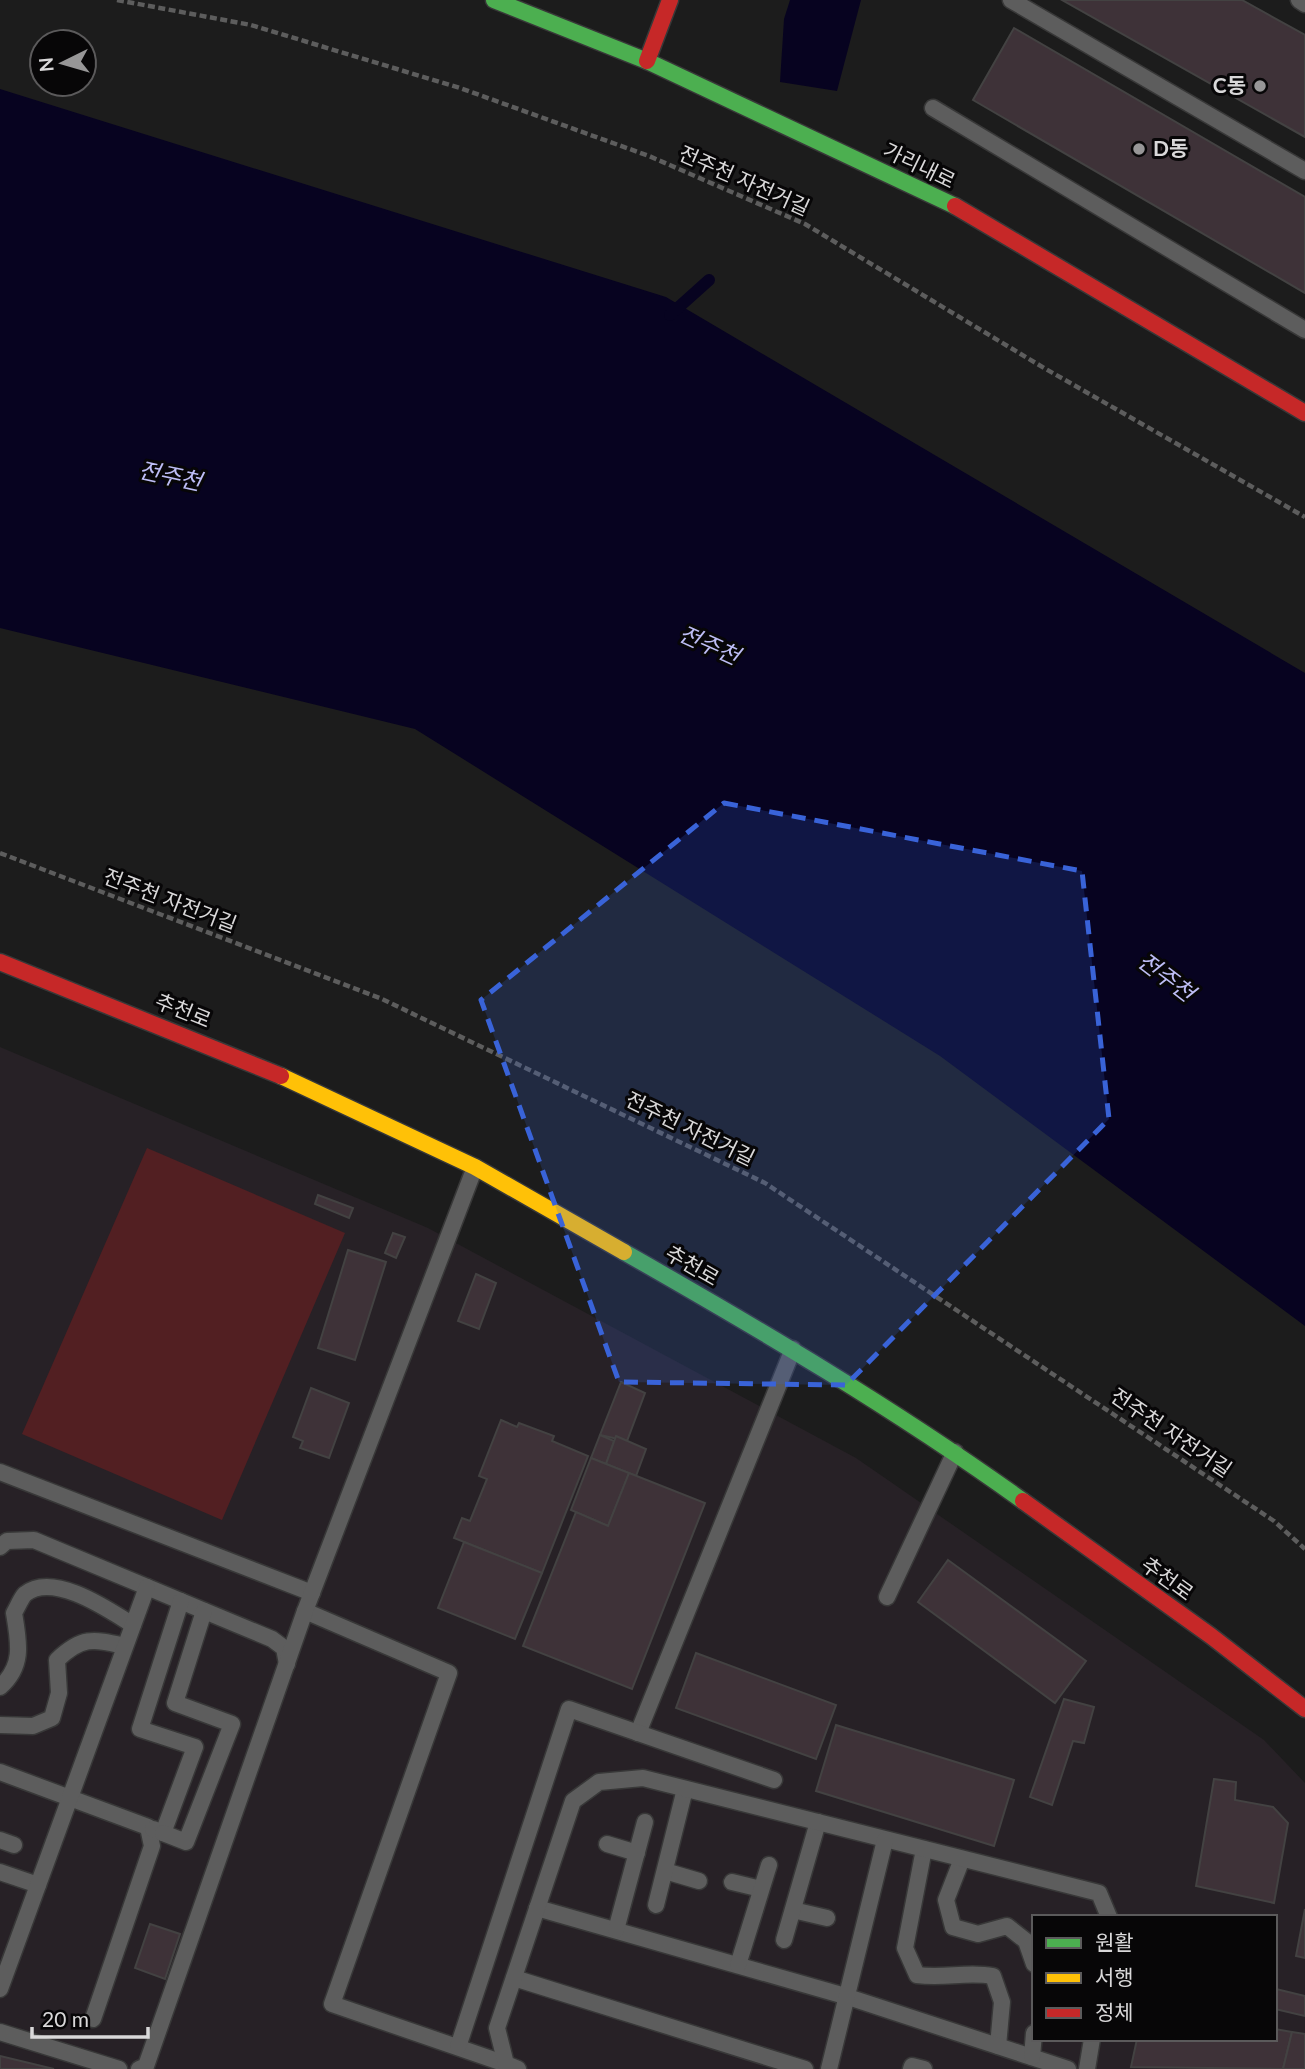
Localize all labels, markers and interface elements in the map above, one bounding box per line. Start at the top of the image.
north arrow [28,28,98,98]
text: N [33,56,58,73]
place label: C동 [1213,72,1246,97]
marker: C동 [1252,78,1268,94]
place label: D동 [1153,135,1188,160]
street label: 가리내로 [879,136,960,193]
street label: 전주천 자전거길 [675,140,814,220]
marker: D동 [1131,141,1147,157]
water label: 전주천 [136,455,207,496]
water label: 전주천 [675,618,747,671]
street label: 전주천 자전거길 [100,863,241,936]
water label: 전주천 [1133,946,1203,1008]
street label: 추천로 [152,987,215,1032]
street label: 전주천 자전거길 [622,1086,759,1170]
street label: 추천로 [661,1239,724,1290]
street label: 전주천 자전거길 [1107,1382,1237,1481]
street label: 추천로 [1137,1551,1199,1605]
legend [1032,1915,1277,2041]
text: 원활 [1095,1929,1134,1954]
text: 서행 [1095,1964,1134,1989]
scale bar [32,1996,147,2040]
text: 정체 [1095,1999,1134,2024]
text: 20 m [42,2006,89,2031]

